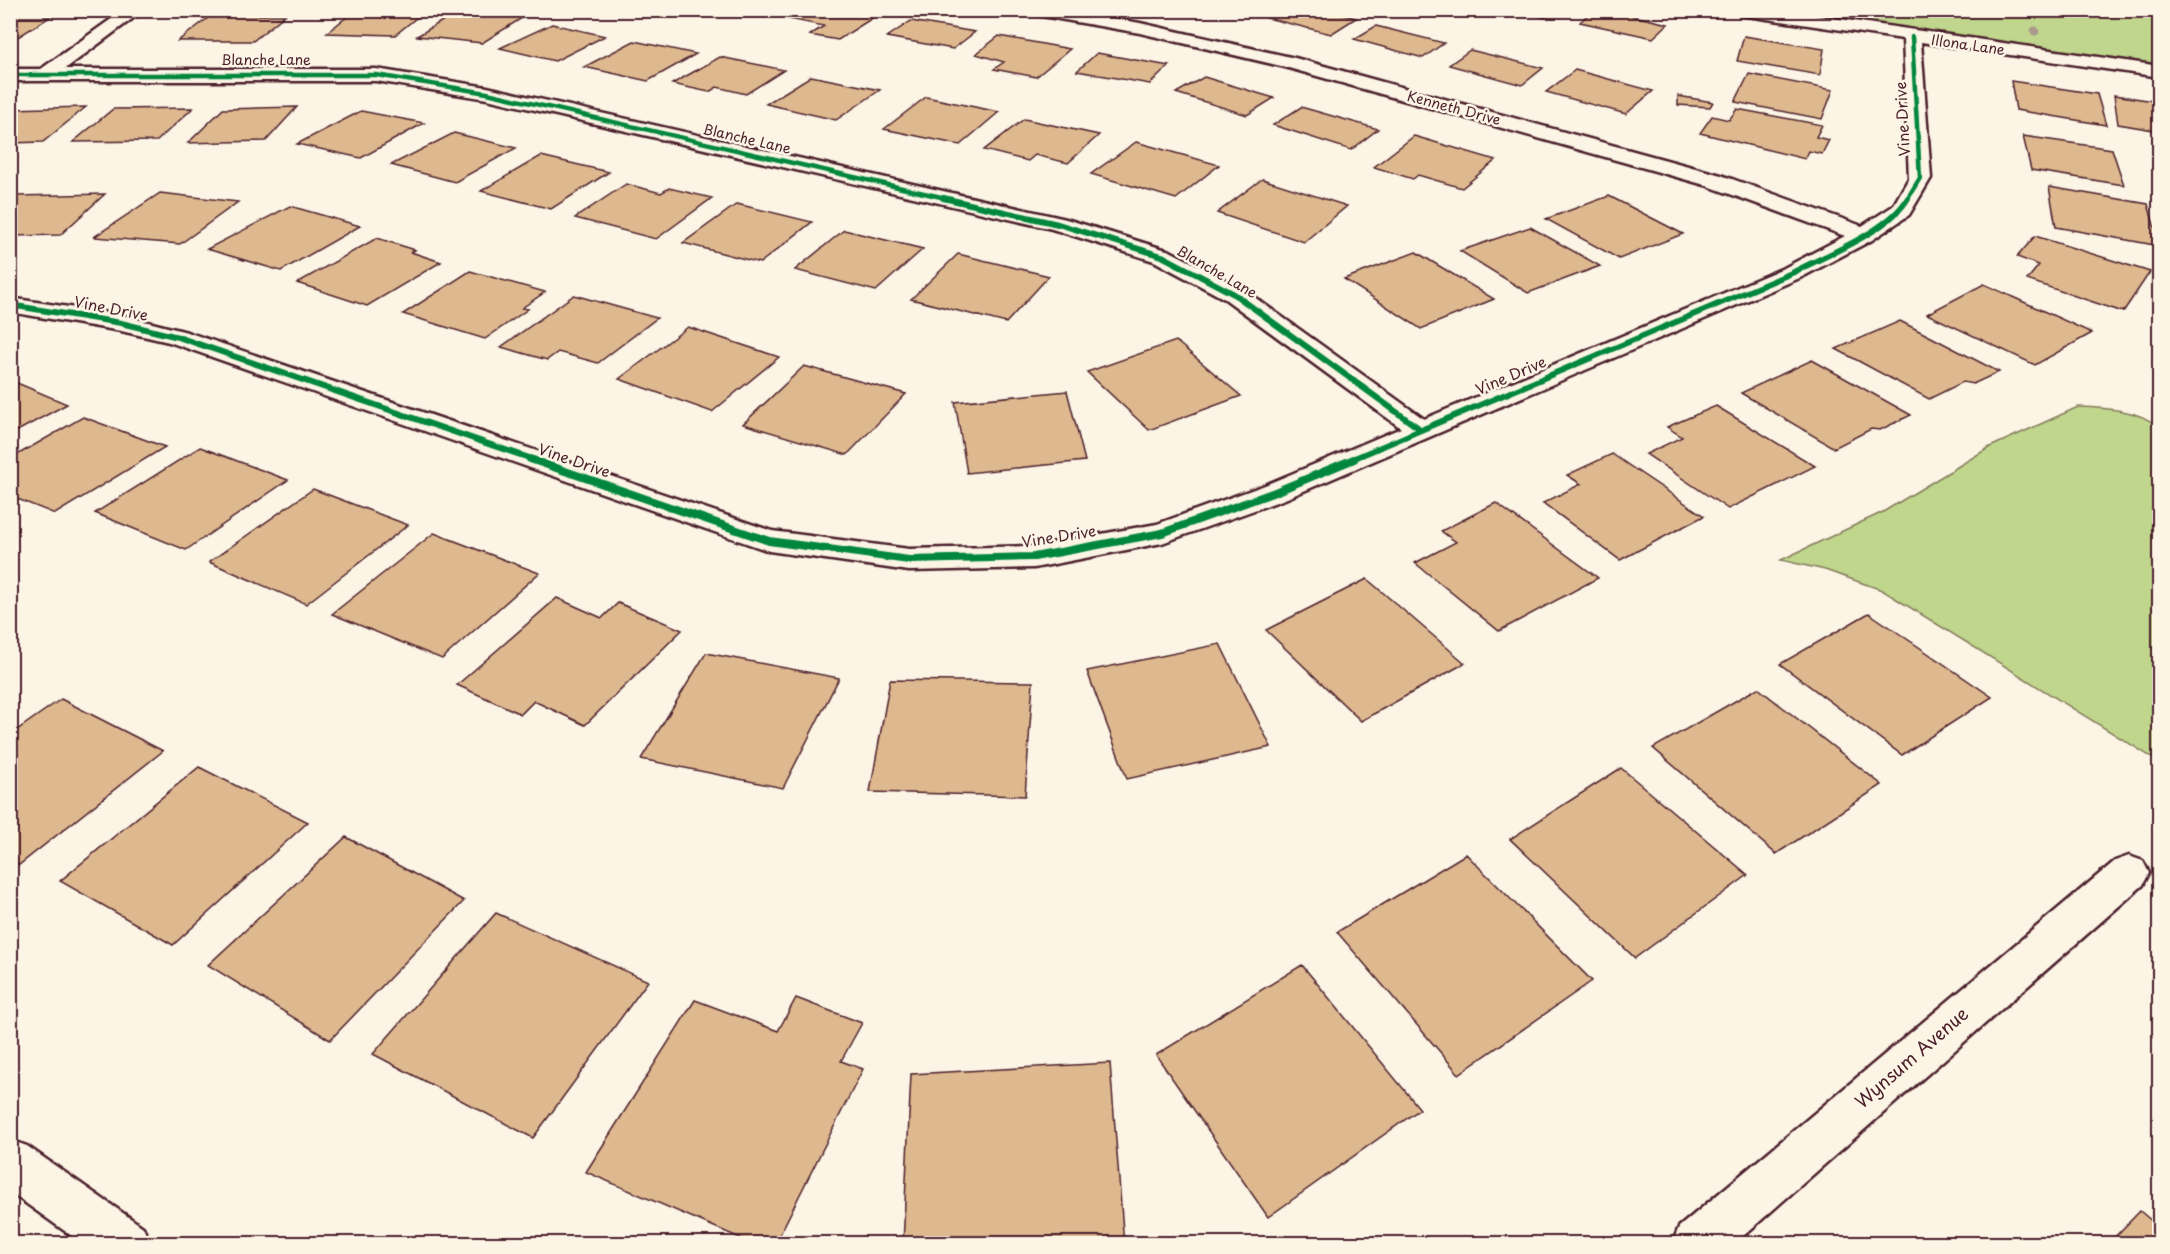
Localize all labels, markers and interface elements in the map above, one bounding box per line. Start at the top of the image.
street label: Illona Lane [1930,29,2006,60]
street label: Blanche Lane [221,49,311,70]
street label: Vine Drive [1888,81,1915,157]
street label: Kenneth Drive [1405,85,1504,130]
street label: Blanche Lane [701,118,793,159]
street label: Blanche Lane [1173,240,1262,303]
street label: Vine Drive [72,289,150,326]
street label: Vine Drive [1471,349,1549,400]
street label: Vine Drive [535,437,614,483]
street label: Vine Drive [1020,518,1098,553]
street label: Wynsum Avenue [1848,1000,1974,1114]

